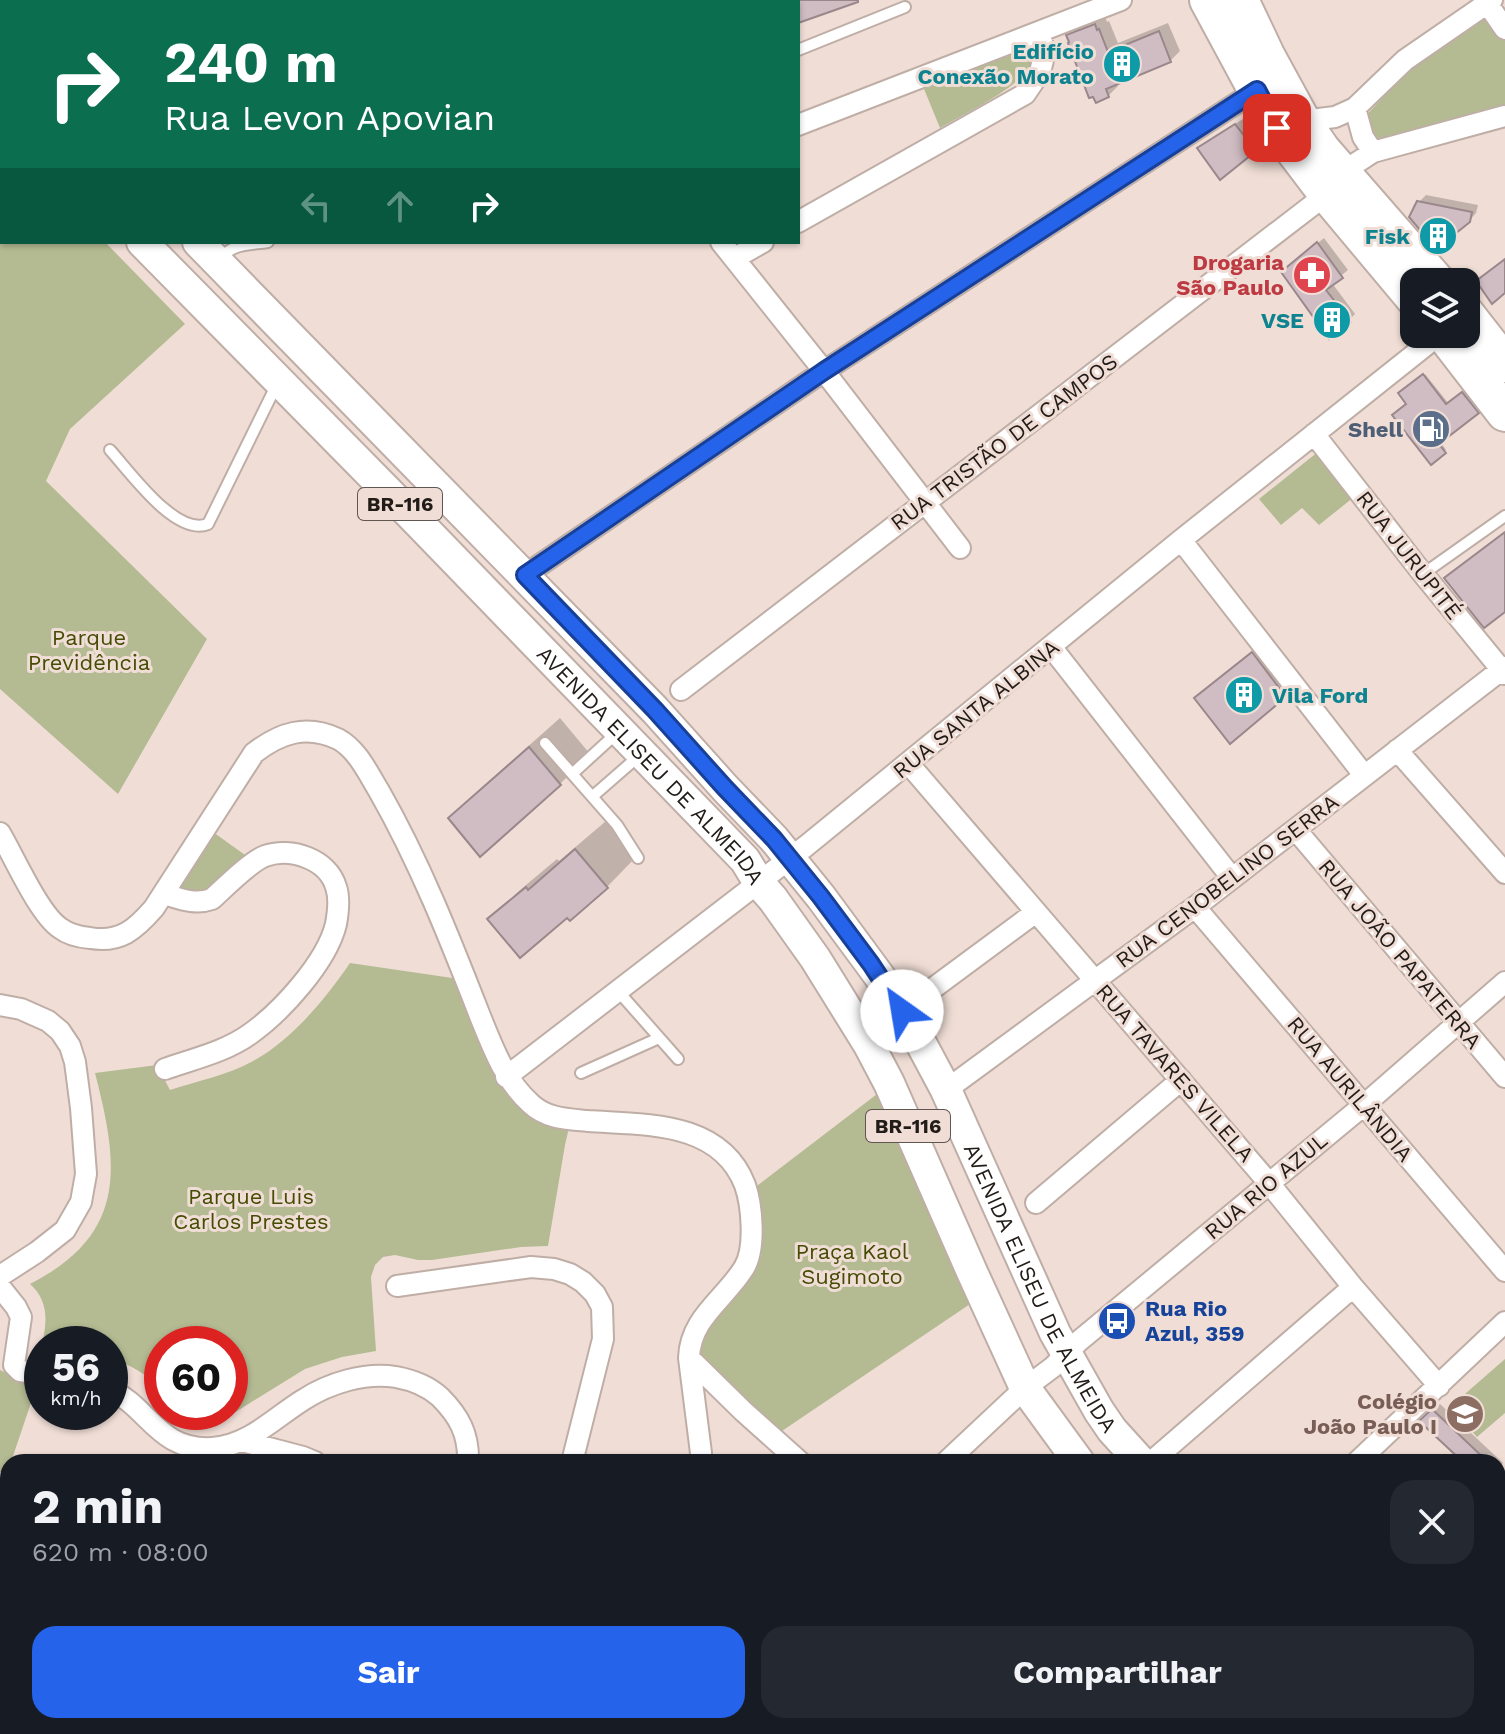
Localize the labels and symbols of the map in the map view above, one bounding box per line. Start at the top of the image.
place label: Edifício Conexão Morato [917,39,1094,89]
building icon: Edifício Conexão Morato [1101,43,1143,85]
pin [1243,94,1311,162]
building icon: Fisk [1417,215,1459,257]
place label: Fisk [1365,224,1410,249]
place label: Drogaria São Paulo [1176,250,1284,300]
pharmacy icon: Drogaria São Paulo [1291,254,1333,296]
building icon: VSE [1311,299,1353,341]
place label: VSE [1261,308,1304,333]
street label: RUA TRISTÃO DE CAMPOS [886,349,1122,535]
fuel station icon: Shell [1410,408,1452,450]
place label: Shell [1348,417,1404,442]
street label: RUA JURUPITÉ [1351,486,1467,624]
road number: BR-116 [358,488,442,520]
park label: Parque Previdência [28,625,150,675]
street label: RUA SANTA ALBINA [888,634,1064,784]
street label: AVENIDA ELISEU DE ALMEIDA [532,641,769,889]
building icon: Vila Ford [1223,674,1265,716]
place label: Vila Ford [1272,683,1368,708]
street label: RUA CENOBELINO SERRA [1111,789,1343,973]
street label: RUA JOÃO PAPATERRA [1313,854,1487,1054]
position arrow [860,969,944,1053]
street label: RUA TAVARES VILELA [1091,979,1259,1167]
street label: RUA AURILÂNDIA [1282,1011,1418,1167]
road number: BR-116 [866,1110,950,1142]
street label: RUA RIO AZUL [1200,1128,1332,1244]
street label: AVENIDA ELISEU DE ALMEIDA [959,1139,1122,1437]
park label: Parque Luis Carlos Prestes [173,1184,329,1234]
park label: Praça Kaol Sugimoto [796,1239,909,1289]
place label: Rua Rio Azul, 359 [1145,1296,1245,1346]
bus stop icon: Rua Rio Azul, 359 [1096,1300,1138,1342]
speed limit sign: 60 [144,1326,248,1430]
place label: Colégio João Paulo I [1304,1389,1437,1439]
school or university icon: Colégio João Paulo I [1444,1393,1486,1435]

